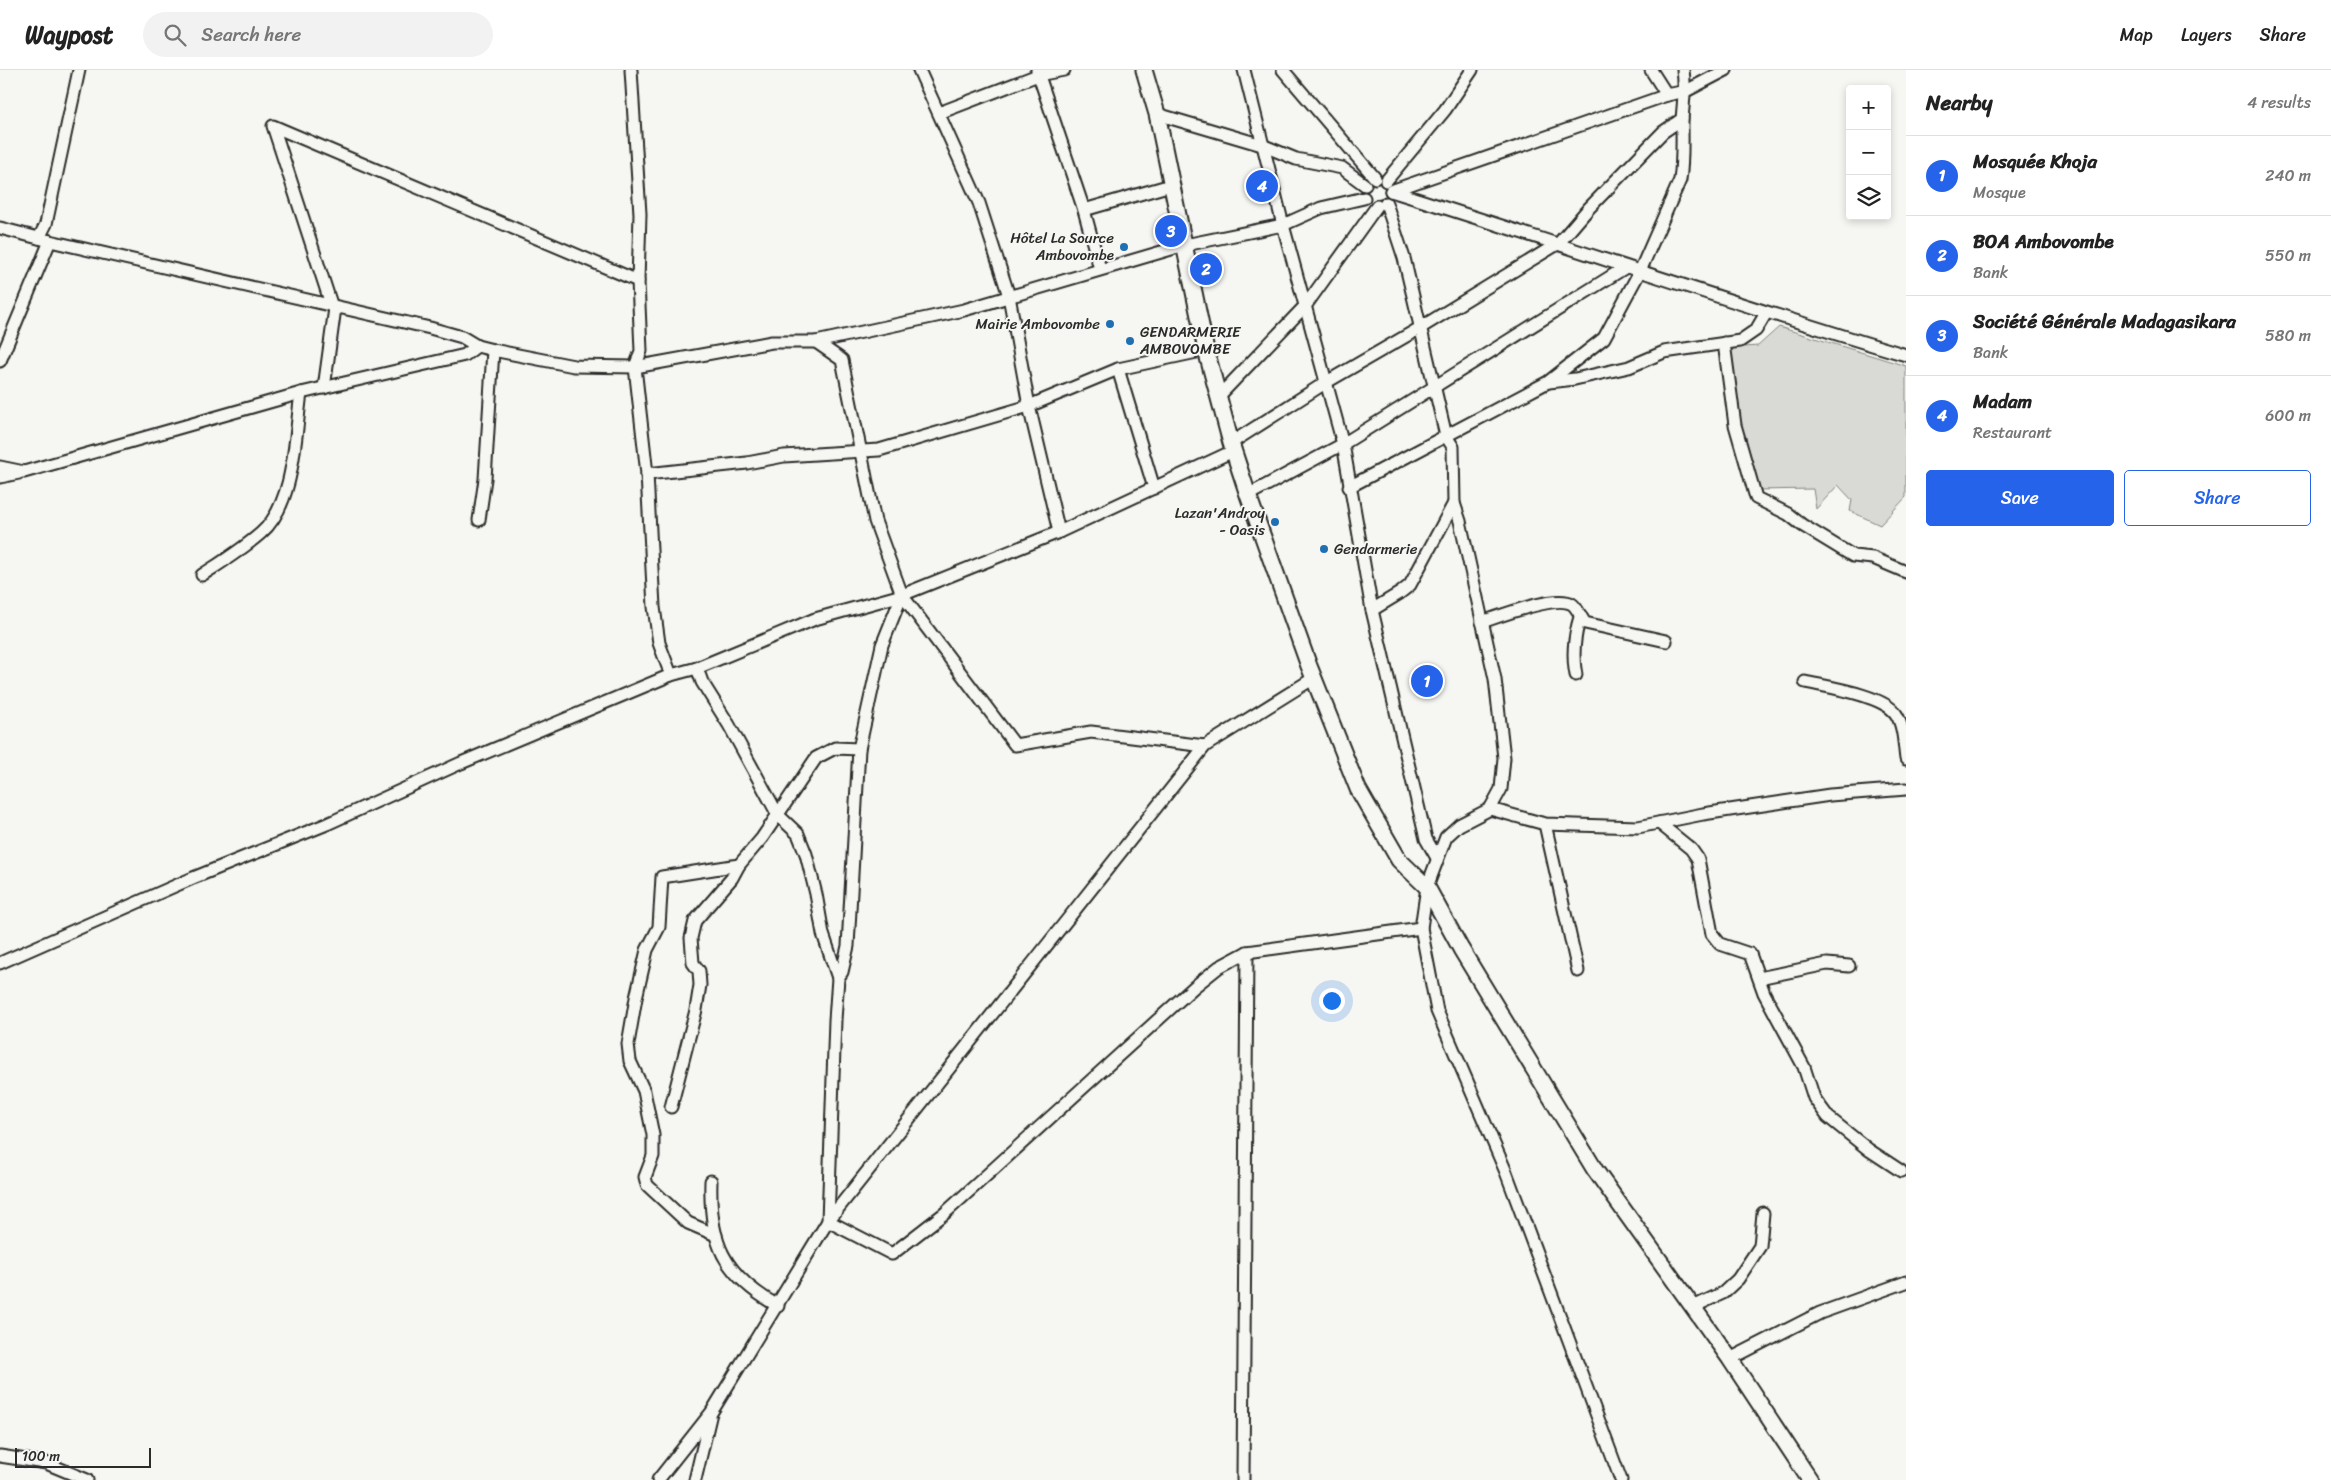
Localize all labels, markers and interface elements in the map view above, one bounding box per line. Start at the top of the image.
search box [143,12,493,57]
text: Waypost [25,14,113,56]
text: Search here [201,18,301,51]
text: Map [2120,19,2153,51]
text: Layers [2181,19,2232,51]
text: Share [2260,19,2306,51]
icon: search [161,21,189,49]
text: Nearby [1926,84,1992,122]
map controls [1846,85,1891,220]
button: + [1846,85,1891,130]
text: 4 results [2247,88,2311,117]
button: − [1846,130,1891,175]
text: Mosquée Khoja [1973,145,2097,178]
text: 1 [1939,161,1945,190]
text: 240 m [2265,161,2311,190]
pin: 4 [1246,167,1278,205]
button: layers [1846,175,1891,220]
text: Mosque [1973,178,2026,207]
pin: 3 [1155,212,1187,250]
place label: Hôtel La Source Ambovombe [1010,225,1114,268]
text: BOA Ambovombe [1973,225,2114,258]
marker: Hôtel La Source Ambovombe [1118,241,1130,253]
text: 2 [1937,241,1947,270]
text: 550 m [2265,241,2311,270]
pin: 2 [1190,250,1222,288]
text: Bank [1973,258,2008,287]
text: Société Générale Madagasikara [1973,305,2236,338]
place label: Mairie Ambovombe [976,311,1100,337]
marker: Mairie Ambovombe [1104,318,1116,330]
place label: GENDARMERIE AMBOVOMBE [1139,319,1242,362]
text: 3 [1938,321,1946,350]
text: 580 m [2265,321,2311,350]
marker: GENDARMERIE AMBOVOMBE [1124,335,1136,347]
text: Bank [1973,338,2008,367]
text: Madam [1973,385,2032,418]
text: 4 [1937,401,1947,430]
text: 600 m [2265,401,2311,430]
text: Restaurant [1973,418,2052,447]
button: Save [1926,470,2114,526]
button: Share [2124,470,2311,526]
place label: Lazan'Androy - Oasis [1175,500,1265,543]
marker: Lazan'Androy - Oasis [1269,516,1281,528]
place label: Gendarmerie [1334,536,1418,562]
marker: Gendarmerie [1318,543,1330,555]
pin: 1 [1411,662,1443,700]
your location [1319,988,1345,1014]
text: 100 m [22,1444,60,1469]
scale bar [15,1445,151,1468]

